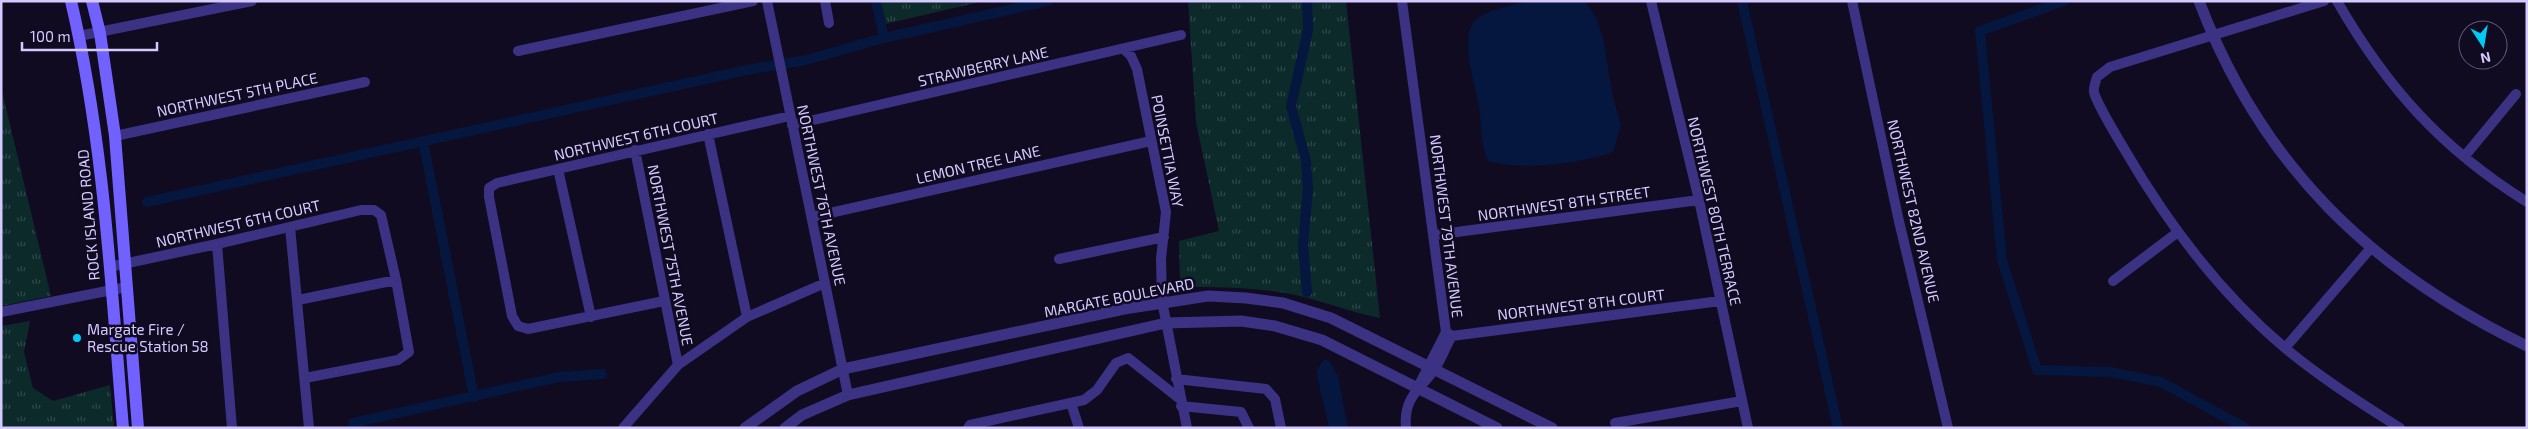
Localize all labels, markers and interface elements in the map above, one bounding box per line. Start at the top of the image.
scale bar [22,20,158,52]
north arrow [2458,20,2508,70]
text: 100 m [30,27,71,45]
street label: STRAWBERRY LANE [916,42,1050,90]
text: N [2479,49,2493,68]
street label: NORTHWEST 5TH PLACE [155,68,319,120]
street label: POINSETTIA WAY [1148,93,1188,209]
street label: NORTHWEST 76TH AVENUE [794,103,850,287]
street label: NORTHWEST 6TH COURT [552,108,720,164]
street label: NORTHWEST 80TH TERRACE [1685,115,1745,307]
street label: NORTHWEST 82ND AVENUE [1884,118,1944,304]
street label: NORTHWEST 79TH AVENUE [1427,133,1467,319]
street label: LEMON TREE LANE [914,141,1042,187]
street label: ROCK ISLAND ROAD [73,149,103,281]
street label: NORTHWEST 75TH AVENUE [645,163,697,347]
street label: NORTHWEST 8TH STREET [1476,182,1652,224]
street label: NORTHWEST 6TH COURT [154,195,322,251]
street label: MARGATE BOULEVARD [1042,274,1196,320]
street label: NORTHWEST 8TH COURT [1496,285,1666,323]
place label: Margate Fire / Rescue Station 58 [87,320,209,355]
marker: Margate Fire / Rescue Station 58 [71,332,83,344]

